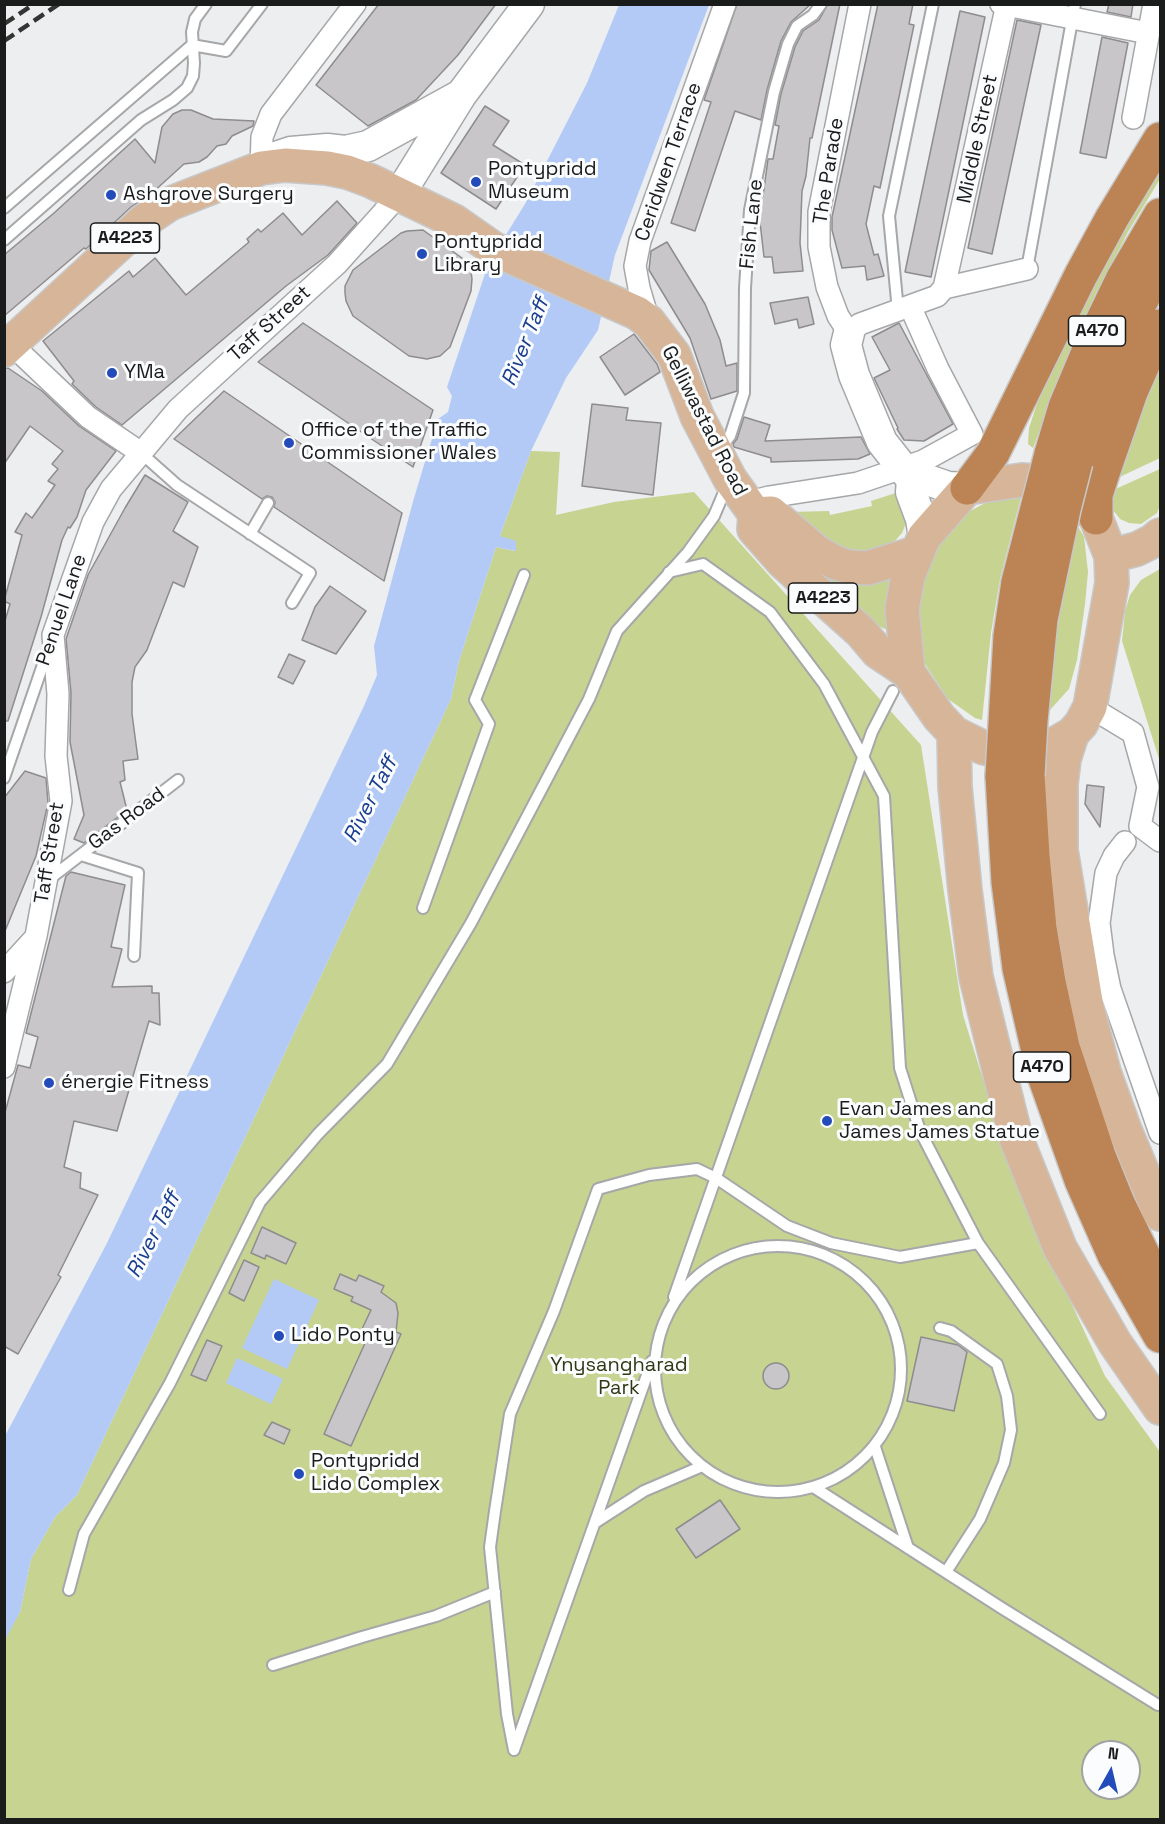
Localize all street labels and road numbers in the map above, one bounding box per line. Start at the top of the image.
street label: Middle Street [953,72,1003,206]
street label: Ceridwen Terrace [631,79,707,245]
street label: The Parade [809,116,849,226]
street label: Fish Lane [735,178,769,270]
road number: A4223 [90,223,160,253]
street label: Taff Street [224,281,316,367]
road number: A470 [1068,316,1126,346]
street label: Gelliwastad Road [656,342,752,500]
street label: Penuel Lane [32,551,92,669]
road number: A4223 [788,583,858,613]
street label: Gas Road [84,783,170,855]
street label: Taff Street [30,801,70,905]
road number: A470 [1014,1052,1070,1082]

